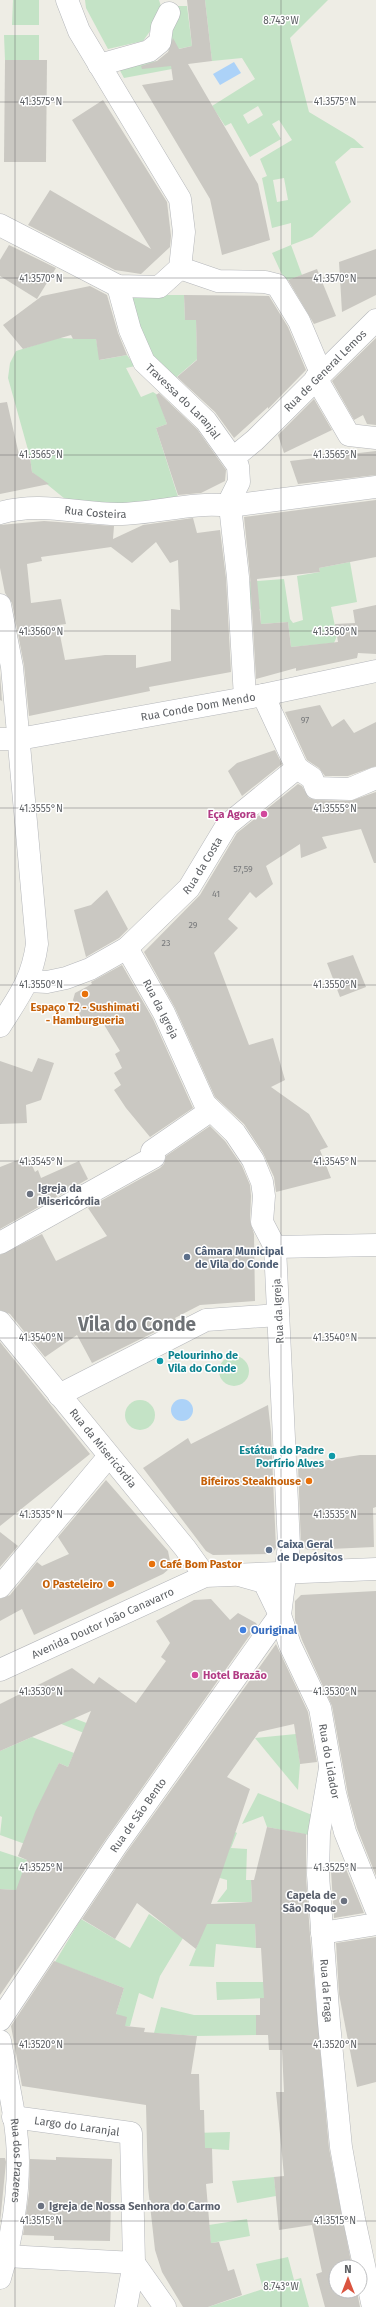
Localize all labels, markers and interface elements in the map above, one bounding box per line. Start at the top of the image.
text: 8.743°W [263,15,300,27]
text: 41.3575°N [20,96,62,108]
text: 41.3575°N [314,96,356,108]
text: 41.3570°N [19,273,63,285]
text: 41.3570°N [313,273,357,285]
street label: Rua de General Lemos [281,327,369,415]
street label: Travessa do Laranjal [143,361,223,442]
text: 41.3565°N [19,449,63,461]
text: 41.3565°N [313,449,357,461]
street label: Rua Costeira [64,504,127,521]
text: 41.3560°N [19,626,63,638]
text: 41.3560°N [313,626,357,638]
street label: Rua Conde Dom Mendo [140,690,257,724]
house number: 97 [301,715,309,725]
text: 41.3555°N [19,803,63,815]
text: 41.3555°N [313,803,357,815]
place label: Eça Agora [208,808,256,821]
marker: Eça Agora [259,809,269,819]
street label: Rua da Costa [180,835,225,897]
house number: 57,59 [233,864,253,874]
house number: 41 [212,889,220,899]
house number: 29 [188,920,198,930]
house number: 23 [162,938,170,948]
street label: Rua da Igreja [140,977,181,1041]
text: 41.3550°N [19,979,63,991]
text: 41.3550°N [313,979,357,991]
marker: Espaço T2 - Sushimati - Hamburgueria [80,989,90,999]
place label: Espaço T2 - Sushimati - Hamburgueria [31,1001,139,1027]
text: 41.3545°N [19,1156,63,1168]
text: 41.3545°N [313,1156,357,1168]
place label: Igreja da Misericórdia [38,1182,100,1208]
marker: Igreja da Misericórdia [25,1189,35,1199]
place label: Câmara Municipal de Vila do Conde [195,1245,284,1271]
marker: Câmara Municipal de Vila do Conde [182,1252,192,1262]
street label: Rua da Igreja [270,1278,287,1344]
district label: Vila do Conde [77,1313,196,1336]
text: 41.3540°N [19,1332,63,1344]
text: 41.3540°N [313,1332,357,1344]
place label: Pelourinho de Vila do Conde [167,1349,238,1375]
marker: Pelourinho de Vila do Conde [155,1356,165,1366]
street label: Rua da Misericórdia [67,1406,139,1491]
place label: Estátua do Padre Porfírio Alves [239,1444,325,1470]
marker: Estátua do Padre Porfírio Alves [327,1451,337,1461]
place label: Bifeiros Steakhouse [201,1475,301,1488]
marker: Bifeiros Steakhouse [304,1476,314,1486]
text: 41.3535°N [19,1509,63,1521]
text: 41.3535°N [313,1509,357,1521]
place label: Caixa Geral de Depósitos [277,1538,343,1564]
marker: Caixa Geral de Depósitos [264,1545,274,1555]
place label: Café Bom Pastor [160,1558,243,1571]
marker: Café Bom Pastor [147,1559,157,1569]
place label: O Pasteleiro [43,1578,104,1591]
marker: O Pasteleiro [106,1579,116,1589]
street label: Avenida Doutor João Canavarro [30,1585,176,1662]
place label: Ouriginal [251,1624,298,1637]
marker: Ouriginal [238,1625,248,1635]
place label: Hotel Brazão [203,1669,267,1682]
marker: Hotel Brazão [190,1670,200,1680]
text: 41.3530°N [19,1686,63,1698]
text: 41.3530°N [313,1686,357,1698]
street label: Rua do Lidador [316,1723,342,1801]
street label: Rua de São Bento [108,1776,169,1855]
text: 41.3525°N [19,1862,63,1874]
text: 41.3525°N [313,1862,357,1874]
place label: Capela de São Roque [283,1889,336,1915]
marker: Capela de São Roque [339,1896,349,1906]
street label: Rua da Fraga [317,1959,335,2023]
text: 41.3520°N [19,2039,63,2051]
text: 41.3520°N [313,2039,357,2051]
street label: Largo do Laranjal [33,2114,120,2139]
street label: Rua dos Prazeres [8,2117,24,2203]
place label: Igreja de Nossa Senhora do Carmo [49,2200,221,2213]
marker: Igreja de Nossa Senhora do Carmo [36,2201,46,2211]
text: 41.3515°N [20,2215,62,2227]
text: 41.3515°N [314,2215,356,2227]
north arrow [328,2259,368,2299]
text: N [344,2263,352,2276]
text: 8.743°W [263,2281,300,2293]

